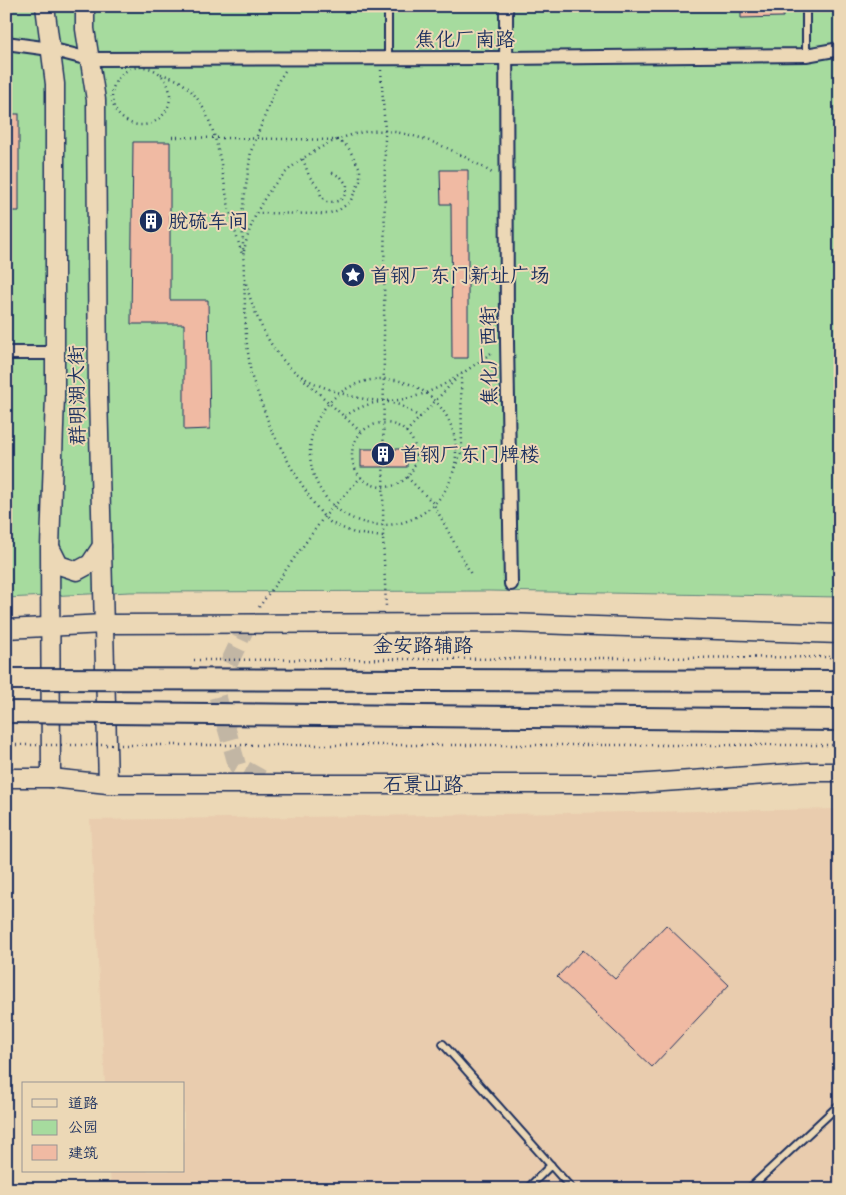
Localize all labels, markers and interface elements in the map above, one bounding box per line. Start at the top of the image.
street label: 焦化厂南路 [415,27,516,52]
building icon: 脱硫车间 [138,208,164,234]
place label: 脱硫车间 [168,209,248,234]
place icon: 首钢厂东门新址广场 [340,262,366,288]
place label: 首钢厂东门新址广场 [370,263,550,288]
street label: 焦化厂西街 [476,306,502,406]
street label: 群明湖大街 [64,345,90,445]
building icon: 首钢厂东门牌楼 [370,441,396,467]
place label: 首钢厂东门牌楼 [400,442,540,467]
street label: 金安路辅路 [373,633,474,658]
street label: 石景山路 [383,772,464,797]
legend [22,1082,185,1172]
text: 道路 [68,1094,98,1113]
text: 公园 [68,1118,98,1137]
text: 建筑 [68,1144,98,1163]

